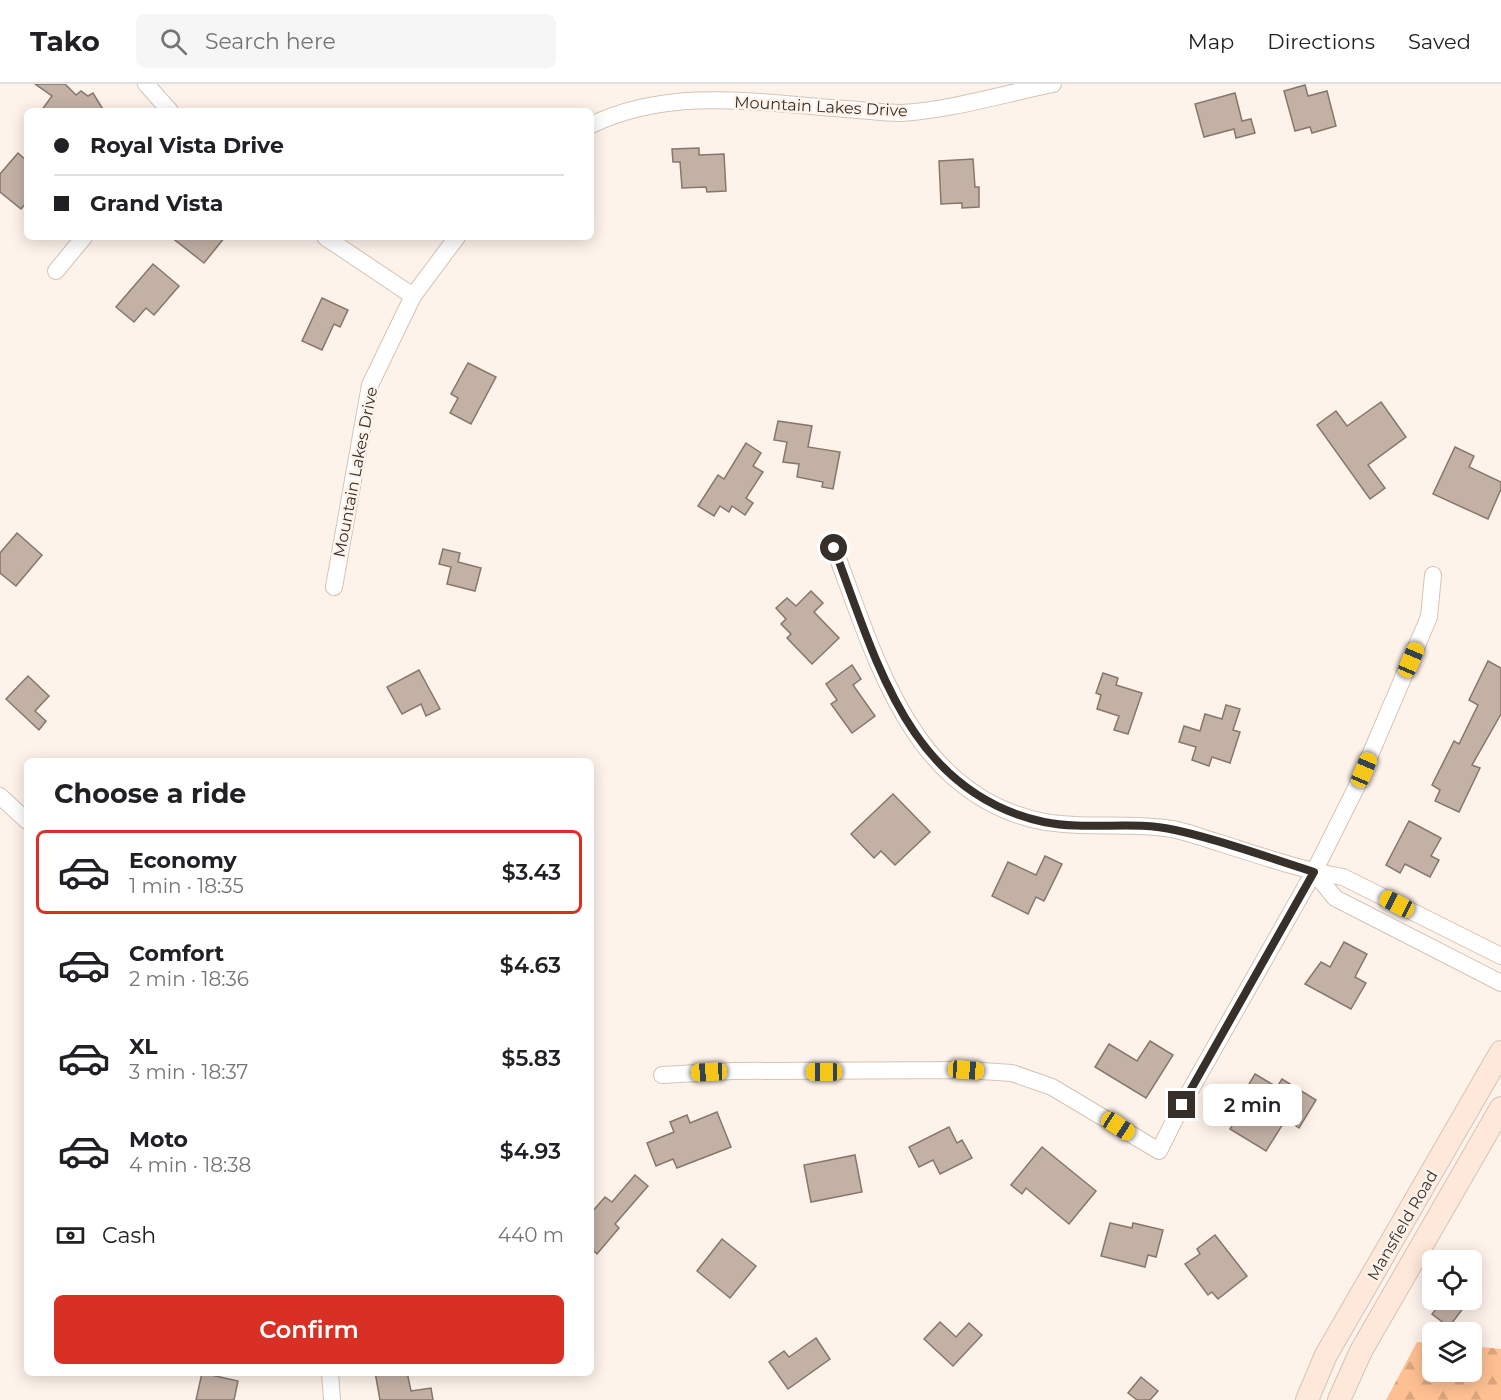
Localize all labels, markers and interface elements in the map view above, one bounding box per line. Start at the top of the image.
search box [136,14,556,68]
text: Tako [30,24,100,58]
icon: search [157,25,190,58]
text: Search here [205,28,336,55]
text: Map [1188,29,1234,54]
text: Directions [1267,29,1375,54]
text: Saved [1408,29,1471,54]
street label: Mountain Lakes Drive [734,92,908,121]
text: Royal Vista Drive [90,132,284,159]
text: Grand Vista [90,190,223,217]
street label: Mountain Lakes Drive [330,385,381,559]
route start [820,534,847,561]
car [1396,640,1426,680]
car [1349,750,1379,790]
text: Choose a ride [54,777,246,810]
icon: car [57,845,111,899]
text: Economy [129,847,237,874]
text: $3.43 [502,859,561,886]
text: 1 min · 18:35 [129,874,244,898]
car [1377,888,1417,920]
icon: car [57,938,111,992]
text: Comfort [129,940,224,967]
text: $4.63 [500,952,561,979]
text: 2 min · 18:36 [129,967,249,991]
icon: car [57,1031,111,1085]
text: XL [129,1033,158,1060]
text: $5.83 [502,1045,561,1072]
text: 3 min · 18:37 [129,1060,248,1084]
car [947,1060,985,1080]
car [691,1062,727,1082]
car [806,1063,842,1081]
callout: 2 min [1203,1084,1302,1126]
route end [1168,1091,1195,1118]
text: 2 min [1224,1093,1281,1117]
car [1098,1109,1138,1143]
icon: car [57,1124,111,1178]
text: Moto [129,1126,188,1153]
text: $4.93 [500,1138,561,1165]
text: 4 min · 18:38 [129,1153,251,1177]
street label: Mansfield Road [1363,1167,1442,1284]
icon: cash [54,1219,87,1252]
text: Cash [102,1222,156,1249]
text: 440 m [498,1223,564,1247]
map controls [1422,1250,1482,1382]
button: locate [1422,1250,1482,1310]
button: Confirm [54,1295,564,1364]
button: layers [1422,1322,1482,1382]

